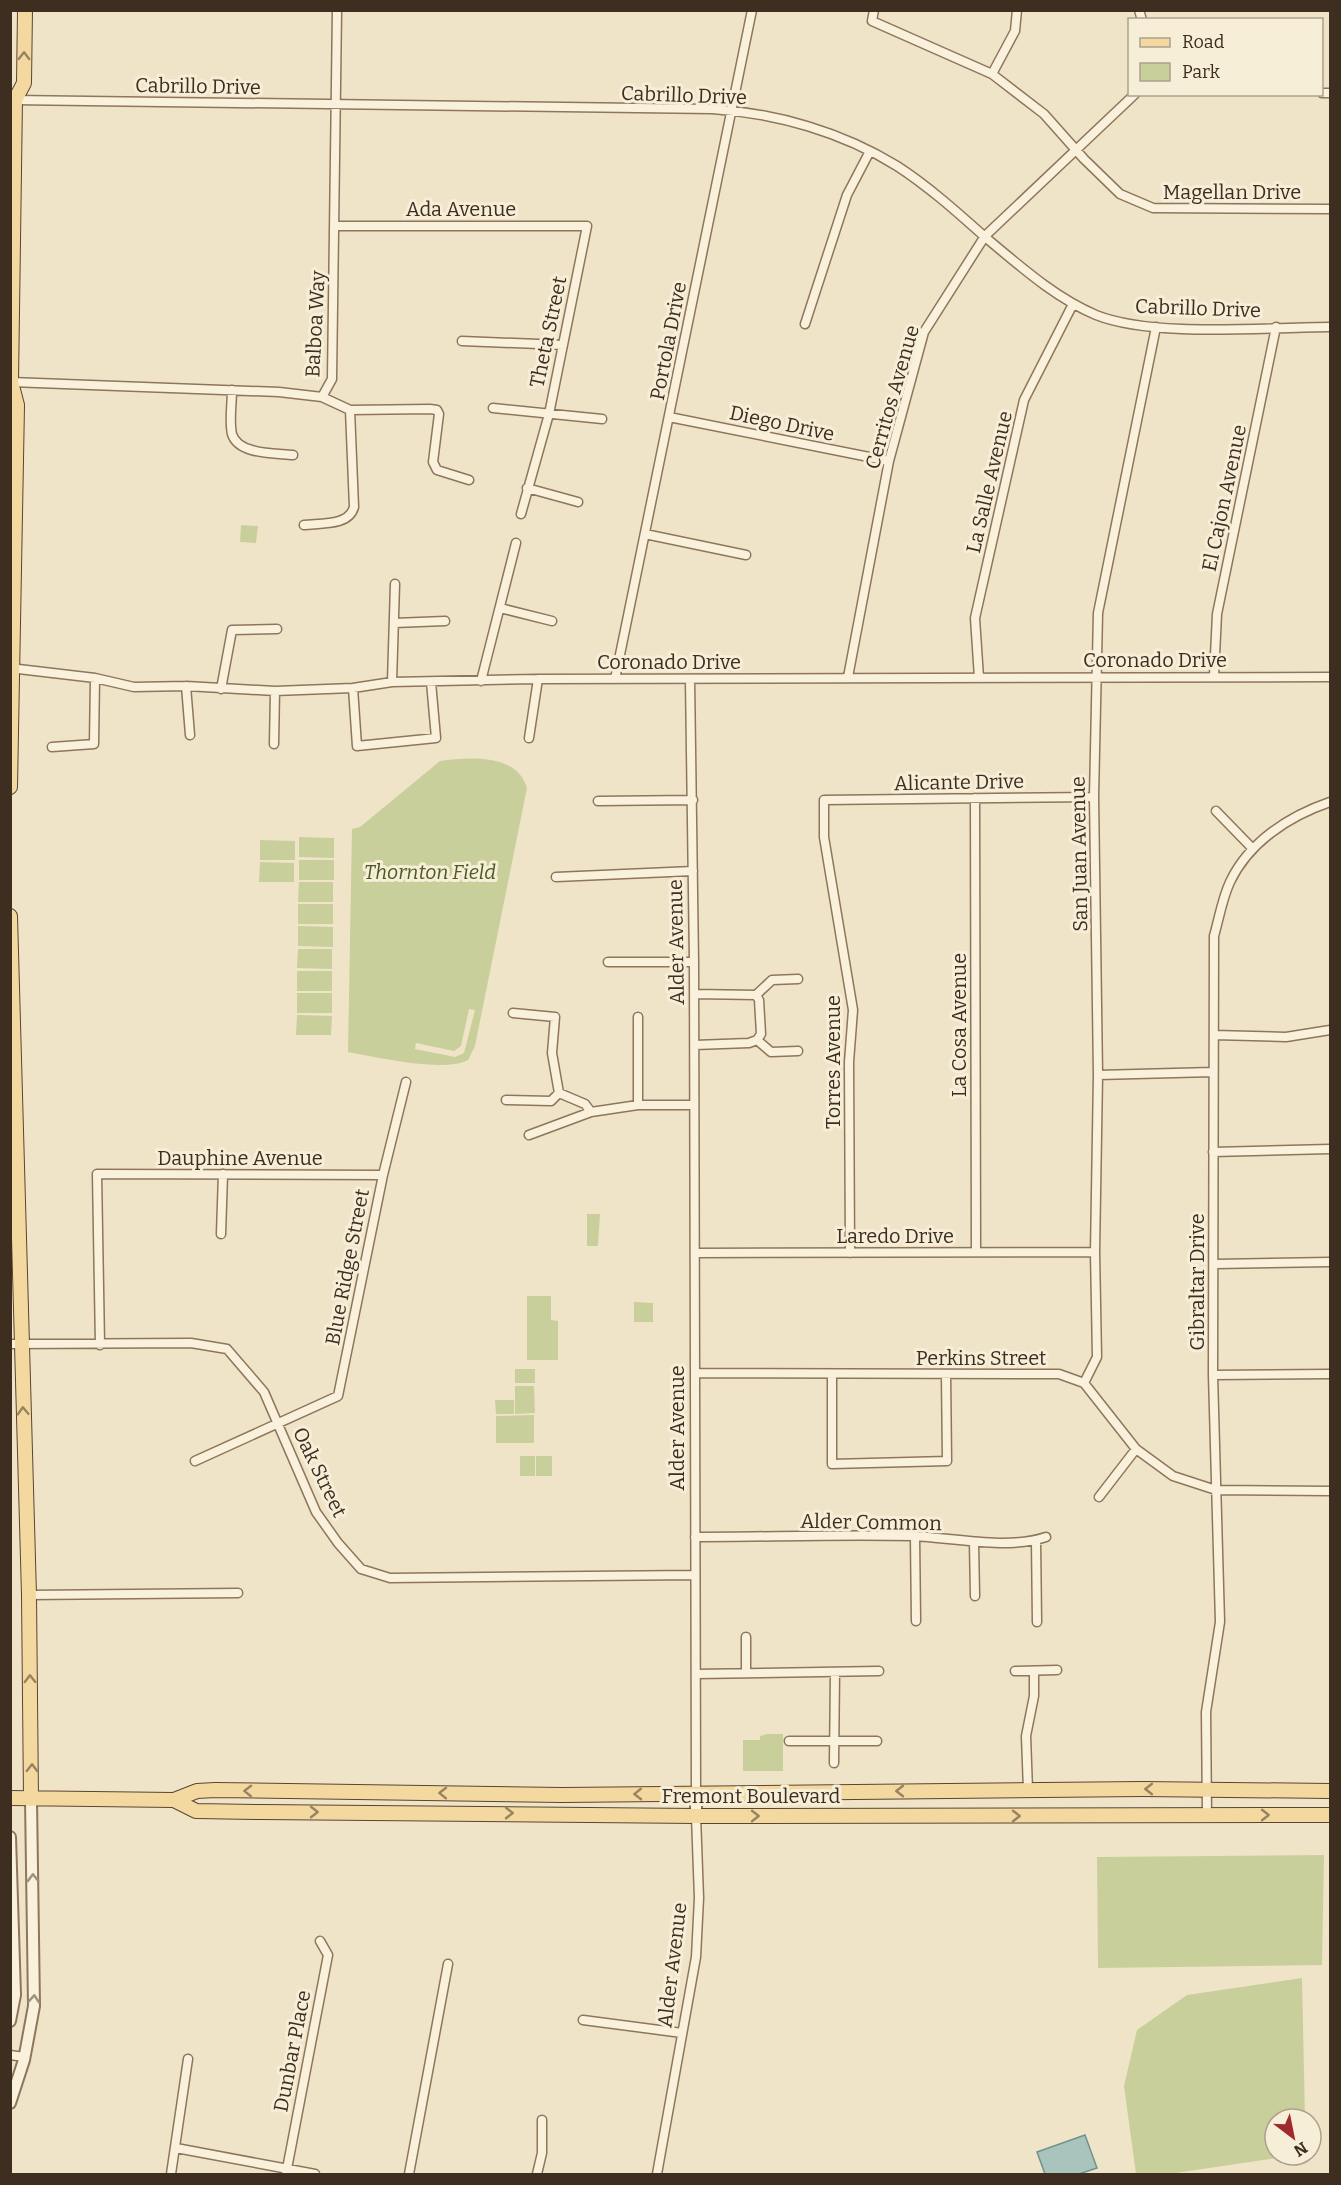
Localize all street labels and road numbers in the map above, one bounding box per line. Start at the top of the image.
street label: Cabrillo Drive [135,73,261,99]
street label: Cabrillo Drive [621,81,747,109]
street label: Magellan Drive [1163,180,1301,204]
street label: Ada Avenue [406,197,516,221]
street label: Balboa Way [300,270,330,378]
street label: Theta Street [524,274,572,390]
street label: Portola Drive [645,280,691,402]
street label: Cabrillo Drive [1135,294,1261,322]
street label: Cerritos Avenue [860,322,924,472]
street label: Diego Drive [727,400,837,446]
street label: La Salle Avenue [961,409,1017,555]
street label: El Cajon Avenue [1197,422,1252,574]
street label: Coronado Drive [1083,648,1227,672]
street label: Coronado Drive [597,650,741,674]
street label: Alicante Drive [894,769,1024,795]
street label: San Juan Avenue [1066,776,1092,932]
street label: Alder Avenue [663,879,689,1005]
street label: La Cosa Avenue [947,953,971,1097]
street label: Torres Avenue [821,995,845,1129]
street label: Dauphine Avenue [157,1146,323,1170]
street label: Blue Ridge Street [320,1187,374,1347]
street label: Gibraltar Drive [1185,1213,1209,1351]
street label: Laredo Drive [836,1224,954,1248]
street label: Perkins Street [916,1346,1046,1370]
street label: Alder Avenue [665,1365,689,1491]
street label: Oak Street [288,1423,352,1521]
street label: Alder Common [800,1509,942,1535]
street label: Fremont Boulevard [662,1784,841,1808]
street label: Alder Avenue [652,1901,692,2029]
street label: Dunbar Place [268,1988,316,2114]

